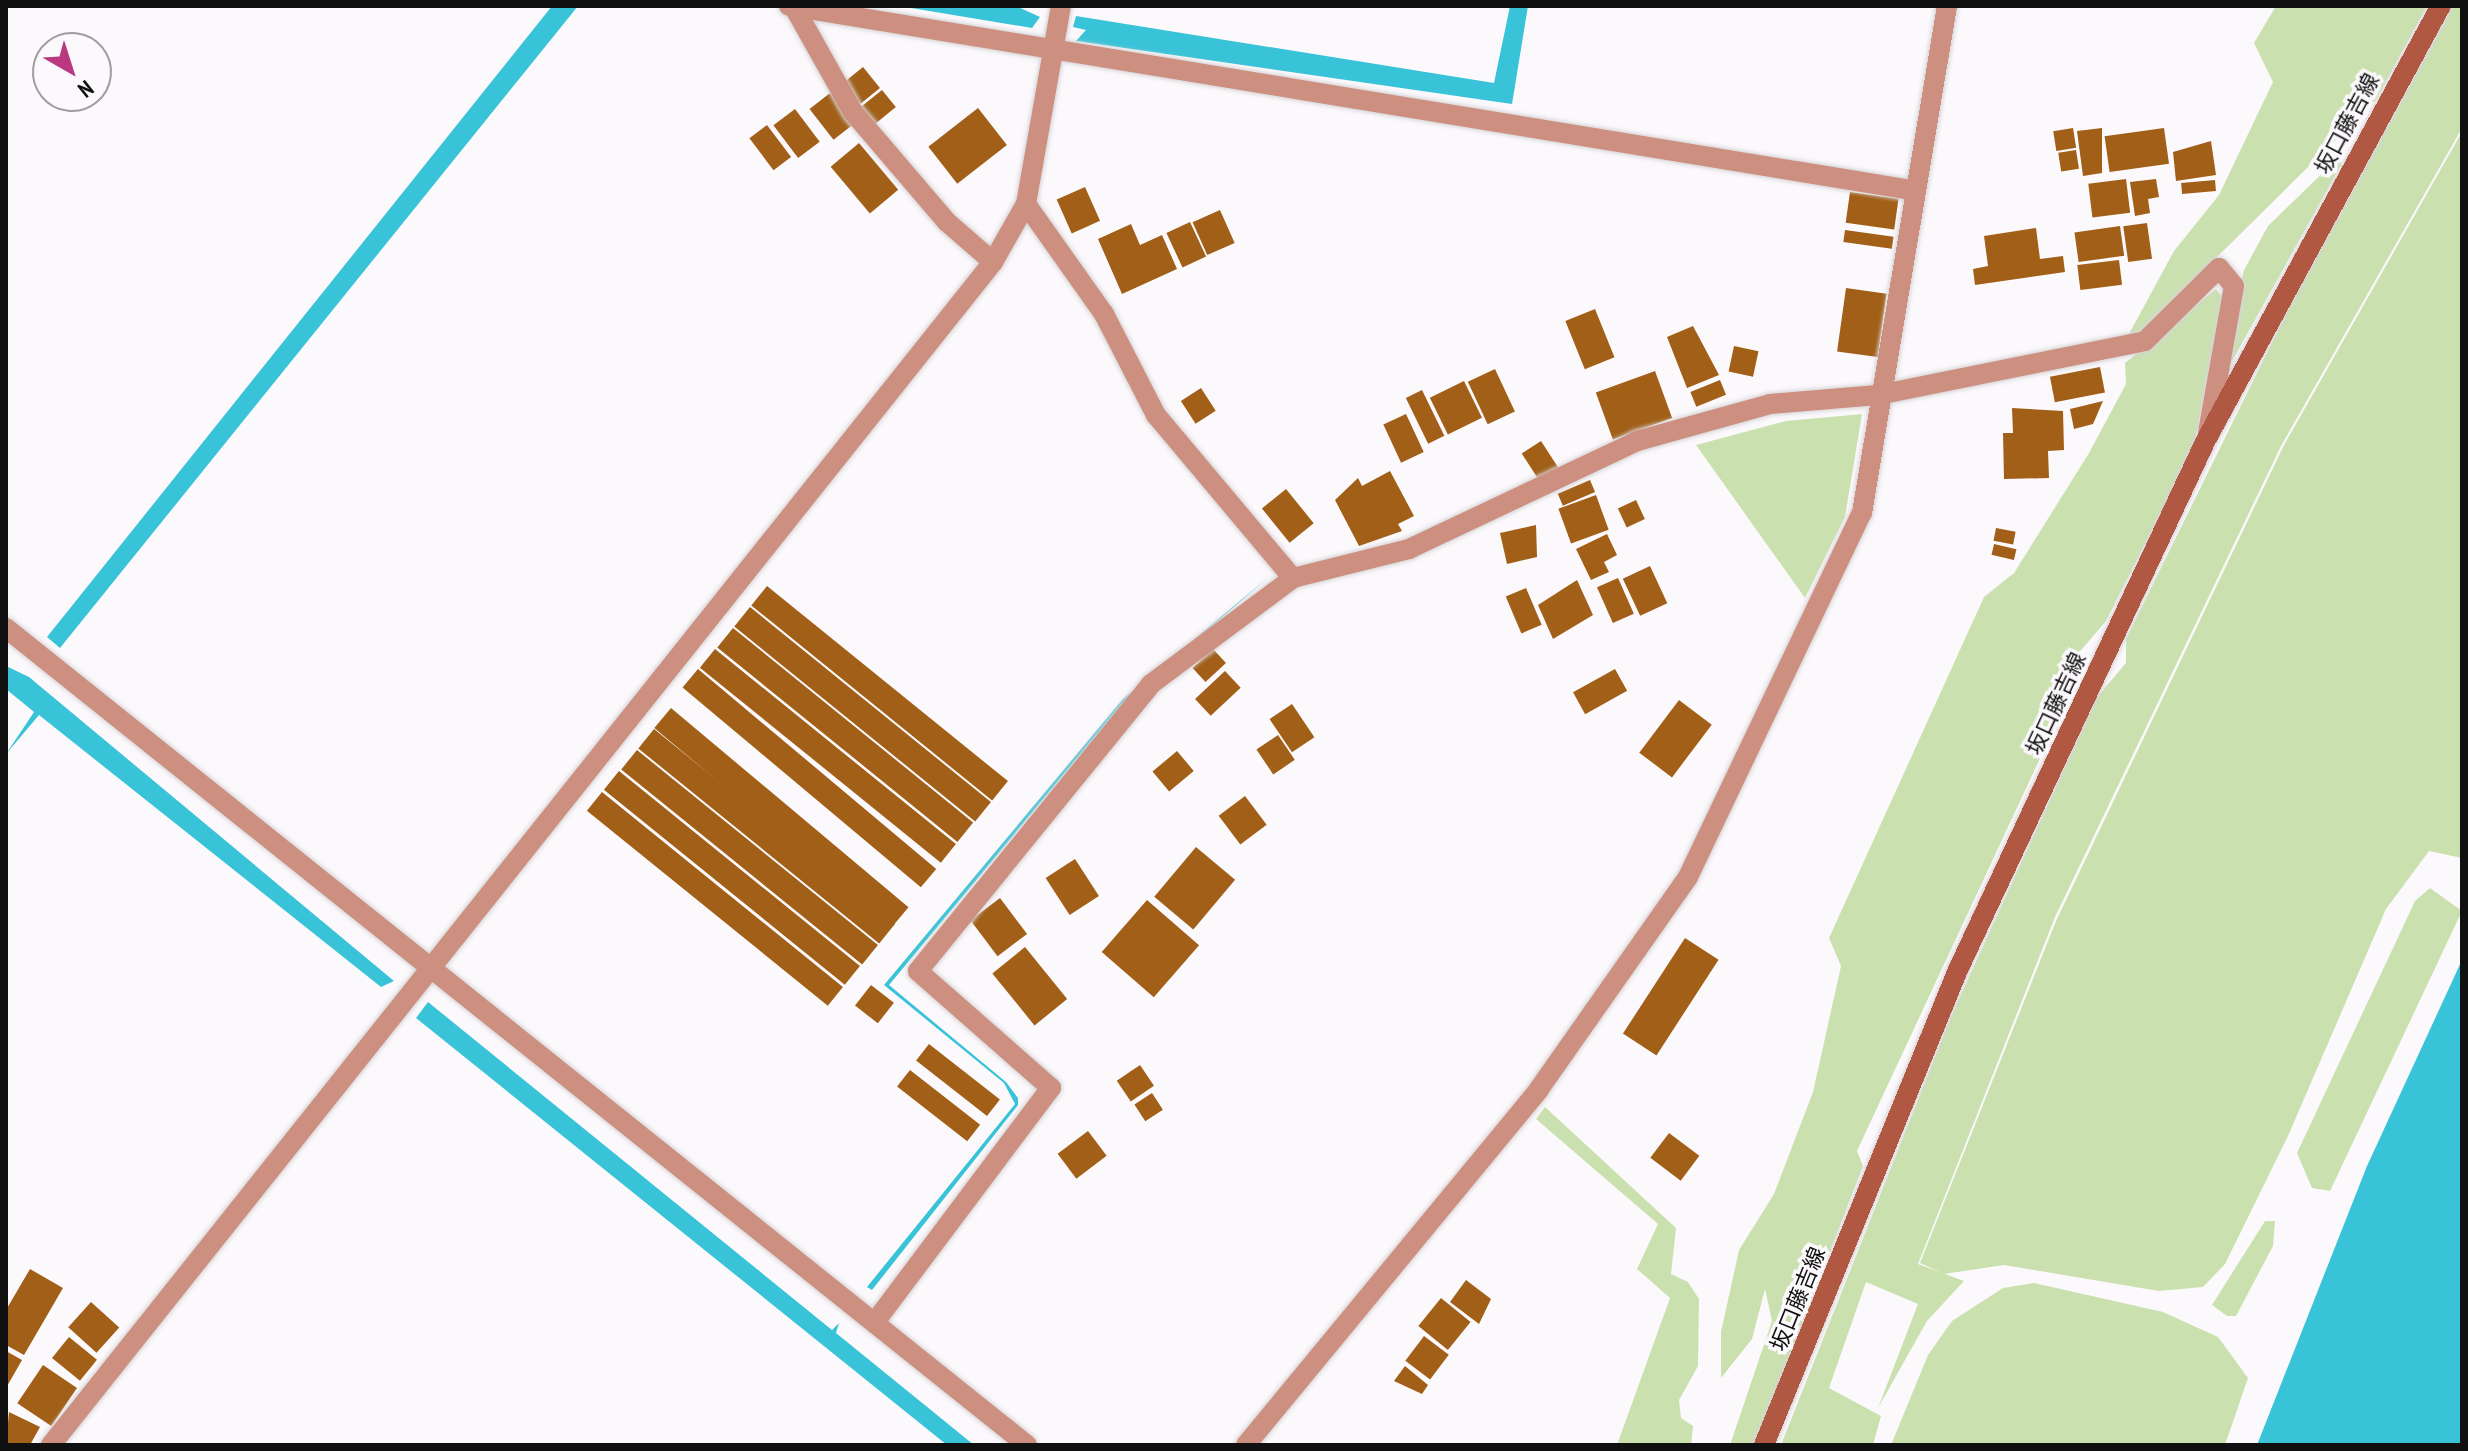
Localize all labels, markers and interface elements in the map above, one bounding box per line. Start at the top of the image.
north arrow [32,32,112,112]
street label: 坂口藤吉線 [2310,69,2384,179]
text: N [72,74,99,104]
street label: 坂口藤吉線 [2021,649,2091,759]
street label: 坂口藤吉線 [1765,1243,1831,1355]

